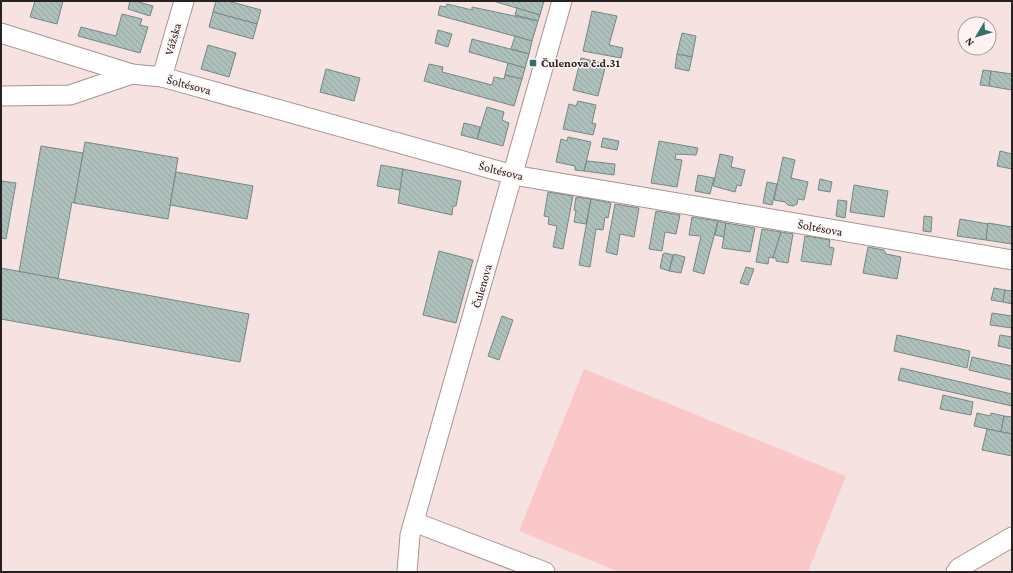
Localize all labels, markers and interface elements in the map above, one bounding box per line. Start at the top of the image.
north arrow [957,16,997,56]
street label: Vážska [162,21,184,57]
text: N [962,35,976,49]
place label: Čulenova č.d.31 [541,56,620,70]
marker: Čulenova č.d.31 [528,58,538,68]
street label: Šoltésova [165,72,213,98]
street label: Šoltésova [477,159,525,183]
street label: Šoltésova [796,217,844,239]
street label: Čulenova [469,262,495,310]

